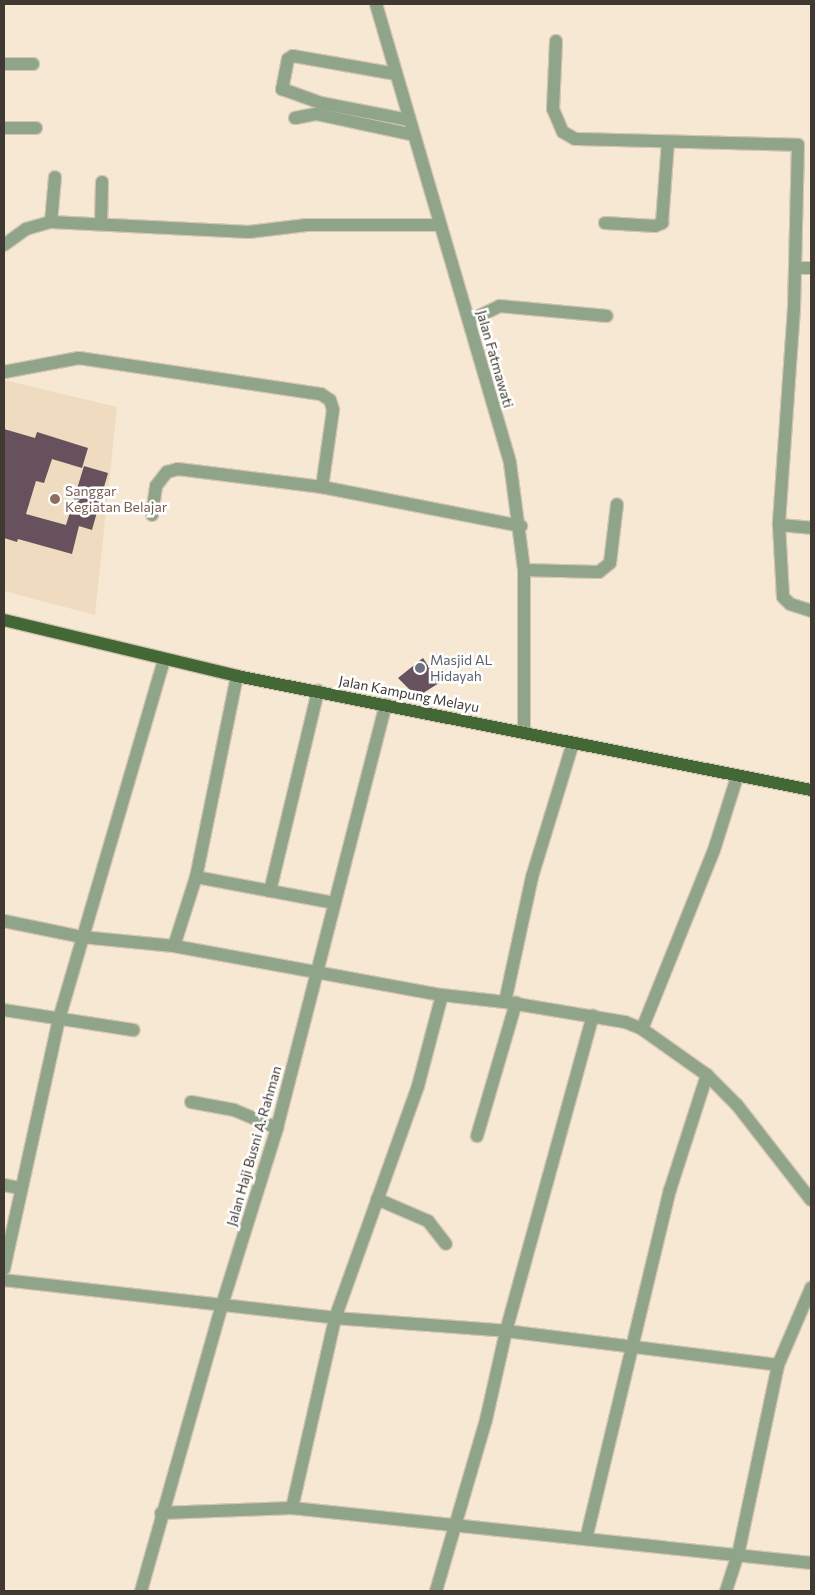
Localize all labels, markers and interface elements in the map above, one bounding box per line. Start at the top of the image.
street label: Jalan Fatmawati [473,308,517,410]
place label: Sanggar Kegiatan Belajar [65,483,167,516]
marker: Sanggar Kegiatan Belajar [49,493,61,505]
place label: Masjid AL Hidayah [430,652,493,684]
marker: Masjid AL Hidayah [414,662,426,674]
street label: Jalan Kampung Melayu [337,672,481,716]
street label: Jalan Haji Busni A. Rahman [223,1064,285,1228]

